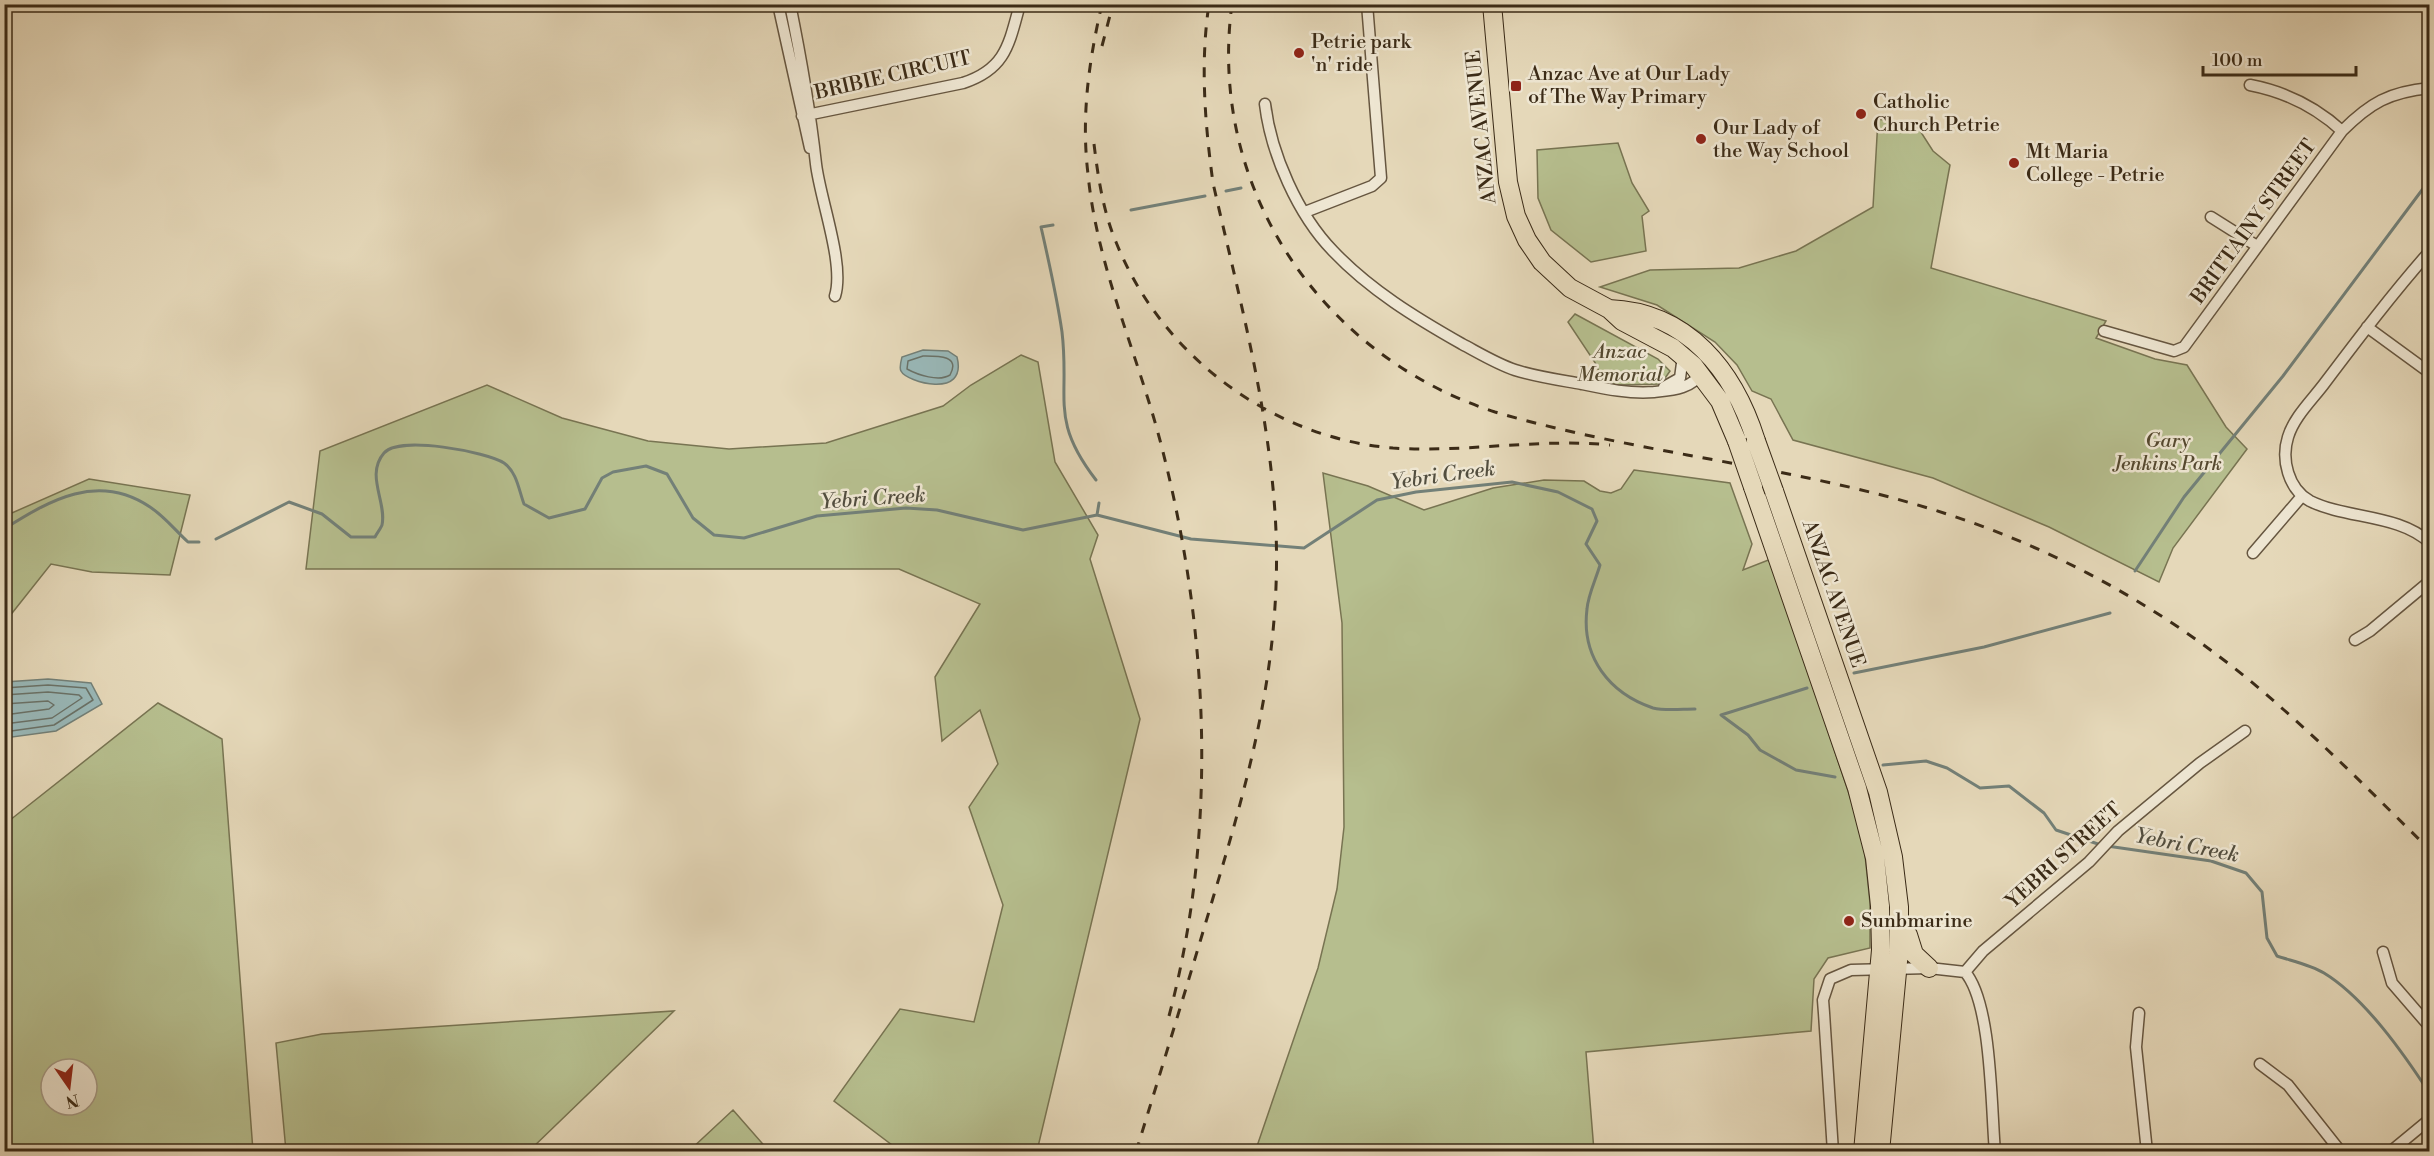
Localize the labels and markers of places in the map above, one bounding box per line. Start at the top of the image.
place label: Petrie park 'n' ride [1311,30,1413,78]
marker: Petrie park 'n' ride [1292,46,1306,60]
place label: Anzac Ave at Our Lady of The Way Primary [1527,62,1730,110]
marker: Anzac Ave at Our Lady of The Way Primary [1509,79,1523,93]
place label: Catholic Church Petrie [1873,90,2000,138]
marker: Catholic Church Petrie [1854,107,1868,121]
place label: Our Lady of the Way School [1713,116,1849,164]
marker: Our Lady of the Way School [1694,132,1708,146]
place label: Mt Maria College - Petrie [2026,140,2165,188]
marker: Mt Maria College - Petrie [2007,156,2021,170]
place label: Sunbmarine [1861,909,1973,934]
marker: Sunbmarine [1842,914,1856,928]

